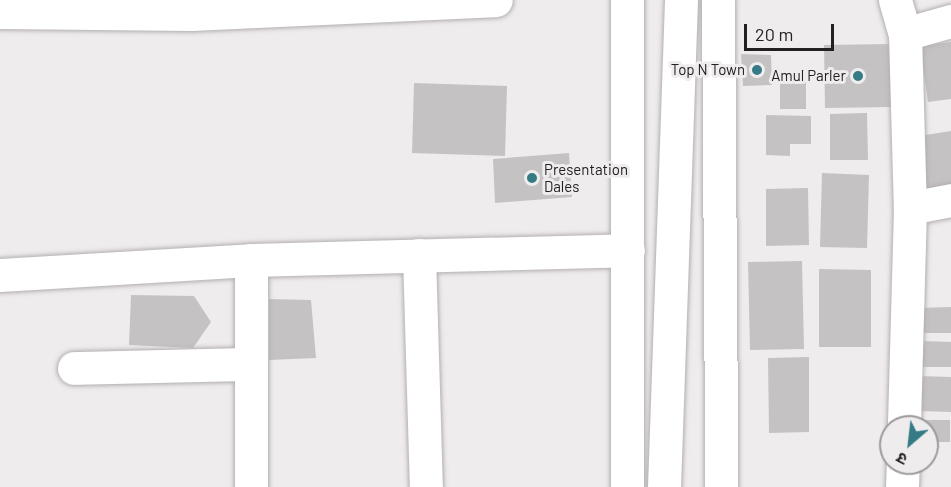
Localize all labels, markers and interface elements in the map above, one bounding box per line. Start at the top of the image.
scale bar [747,12,837,50]
text: 20 m [755,23,793,45]
place label: Top N Town [671,61,745,79]
marker: Top N Town [750,63,764,77]
place label: Amul Parler [771,67,846,85]
marker: Amul Parler [851,69,865,83]
place label: Presentation Dales [544,160,628,195]
marker: Presentation Dales [525,171,539,185]
north arrow [879,415,939,475]
text: उ [893,449,910,470]

